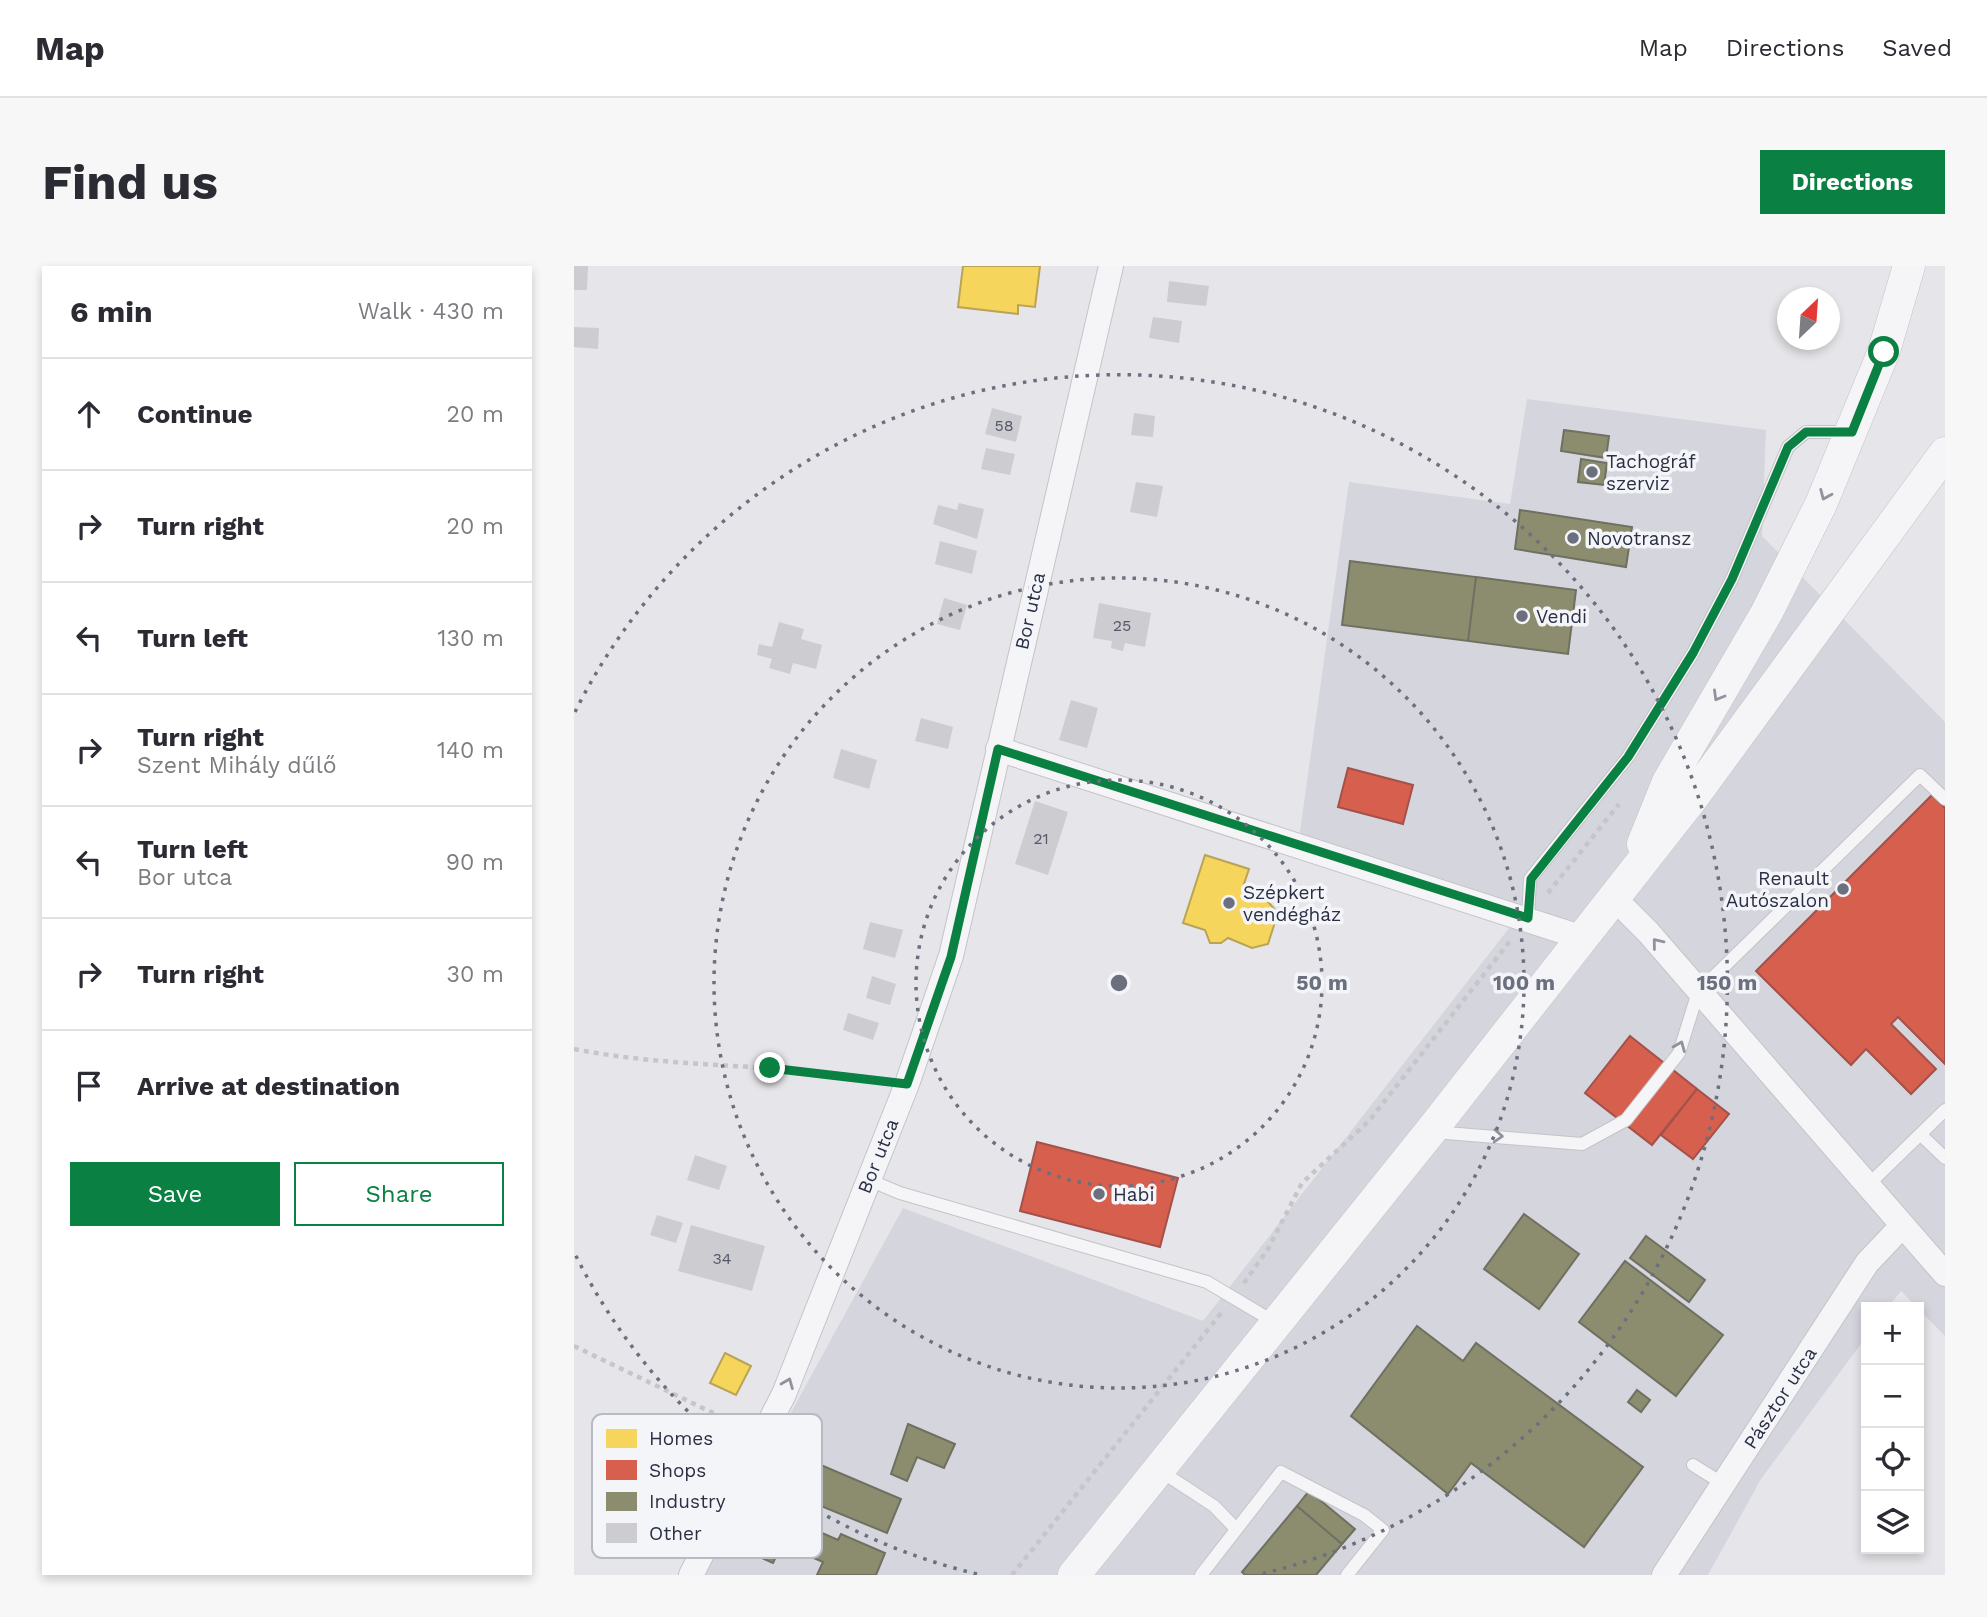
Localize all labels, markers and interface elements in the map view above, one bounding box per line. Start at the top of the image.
text: Map [35,29,105,68]
text: Map [1639,34,1688,62]
text: Directions [1726,34,1844,62]
text: Saved [1882,34,1952,62]
button: Directions [1760,150,1945,214]
text: Find us [42,153,218,211]
north arrow [1777,287,1840,350]
text: 6 min [70,294,153,329]
text: Walk · 430 m [358,298,504,325]
route start [1868,336,1899,367]
icon: ahead [70,395,108,433]
text: Continue [137,399,253,429]
text: 20 m [447,401,504,428]
house number: 58 [994,416,1014,435]
place label: Tachográf szerviz [1606,450,1696,495]
marker: Tachográf szerviz [1584,464,1600,480]
one-way arrow [1819,488,1833,501]
icon: right [70,507,108,545]
text: Turn right [137,511,264,541]
text: 20 m [447,513,504,540]
place label: Novotransz [1587,527,1691,550]
marker: Novotransz [1565,530,1581,546]
street label: Bor utca [1010,570,1050,652]
place label: Vendi [1536,605,1587,628]
marker: Vendi [1514,608,1530,624]
house number: 25 [1113,616,1131,635]
icon: left [70,619,108,657]
text: Turn left [137,623,248,653]
text: 130 m [438,625,504,652]
one-way arrow [1713,688,1726,701]
text: Turn right [137,722,264,752]
icon: right [70,731,108,769]
text: 140 m [437,737,504,764]
text: Szent Mihály dűlő [137,752,337,779]
house number: 21 [1033,829,1049,848]
text: Turn left [137,834,248,864]
icon: left [70,843,108,881]
text: 90 m [446,849,504,876]
text: Bor utca [137,864,232,891]
place label: Renault Autószalon [1726,867,1829,912]
place label: Szépkert vendégház [1243,881,1341,926]
marker: Renault Autószalon [1835,881,1851,897]
marker: Szépkert vendégház [1221,895,1237,911]
one-way arrow [1653,938,1665,951]
icon: right [70,955,108,993]
text: Turn right [137,959,264,989]
text: 30 m [447,961,504,988]
text: 50 m [1296,970,1348,995]
text: 100 m [1493,970,1555,995]
text: 150 m [1697,970,1757,995]
centre of rings [1107,971,1131,995]
one-way arrow [1672,1040,1686,1052]
route end [754,1052,785,1083]
icon: arrive [70,1067,108,1105]
text: Arrive at destination [137,1071,400,1101]
street label: Bor utca [853,1115,903,1197]
one-way arrow [1493,1129,1504,1144]
button: Save [70,1162,280,1226]
button: Share [294,1162,504,1226]
place label: Habi [1113,1183,1155,1206]
marker: Habi [1091,1186,1107,1202]
house number: 34 [712,1249,732,1268]
map controls [1861,1302,1924,1554]
button: + [1861,1302,1924,1365]
street label: Pásztor utca [1739,1343,1822,1453]
button: − [1861,1365,1924,1428]
one-way arrow [780,1378,794,1390]
legend [592,1414,822,1558]
text: Homes [649,1427,713,1450]
button: locate [1861,1428,1924,1491]
text: Shops [649,1459,706,1482]
text: Industry [649,1490,726,1513]
button: layers [1861,1491,1924,1554]
text: Other [649,1522,702,1545]

